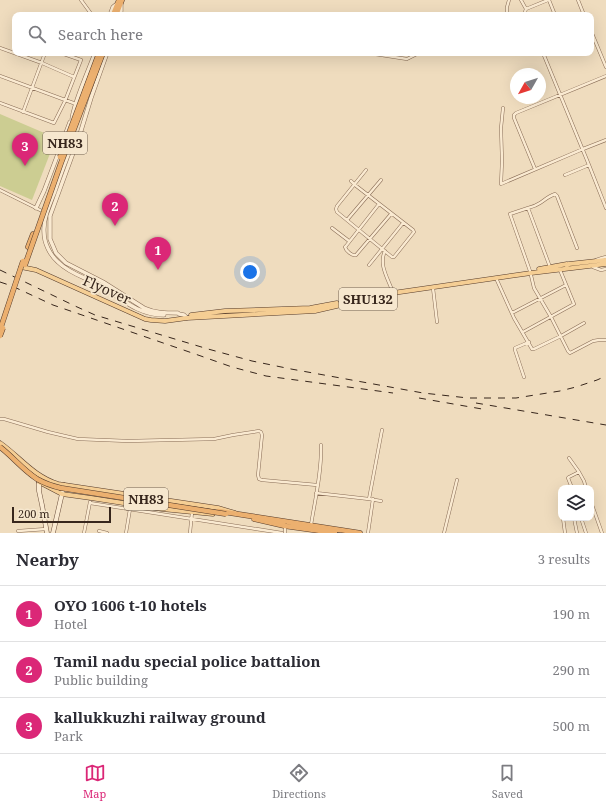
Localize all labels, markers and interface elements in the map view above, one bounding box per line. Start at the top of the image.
search box [12,12,594,56]
icon: search [26,23,48,45]
text: Search here [58,24,143,44]
north arrow [510,68,546,104]
road number: NH83 [43,132,87,154]
pin: 3 [12,133,38,166]
pin: 2 [102,193,128,226]
pin: 1 [145,237,171,270]
your location [240,262,260,282]
street label: Flyover [80,271,135,309]
road number: SHU132 [339,288,397,310]
map controls [558,485,594,521]
button: layers [558,485,594,521]
road number: NH83 [124,488,168,510]
scale bar [12,505,111,524]
text: 200 m [18,506,50,521]
text: Nearby [16,548,79,571]
text: 3 results [538,550,590,568]
text: OYO 1606 t-10 hotels [54,595,207,615]
text: 1 [25,605,33,623]
text: 190 m [553,605,590,623]
text: Hotel [54,615,87,633]
text: Tamil nadu special police battalion [54,651,321,671]
text: 2 [25,661,33,679]
text: 290 m [553,661,590,679]
text: Public building [54,671,148,689]
text: kallukkuzhi railway ground [54,707,266,727]
text: 3 [25,717,33,735]
text: 500 m [553,717,590,735]
text: Park [54,727,83,745]
tab: Map [83,762,106,801]
tab: Directions [272,762,326,801]
tab: Saved [492,762,523,801]

